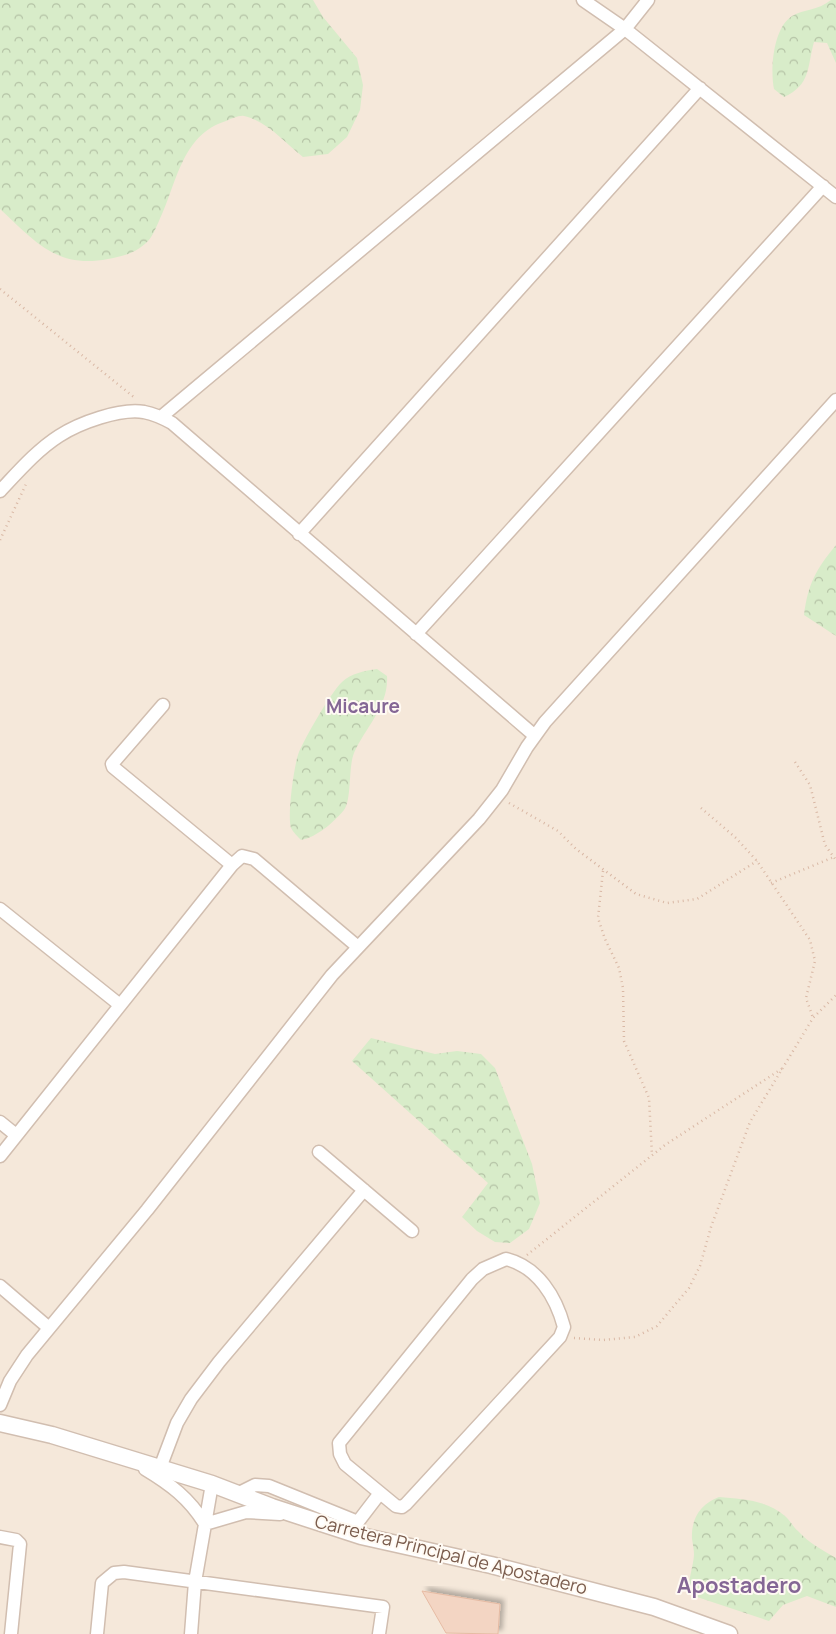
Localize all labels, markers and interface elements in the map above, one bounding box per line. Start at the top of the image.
district label: Micaure [326,693,400,719]
street label: Carretera Principal de Apostadero [312,1509,590,1600]
district label: Apostadero [677,1570,801,1600]

